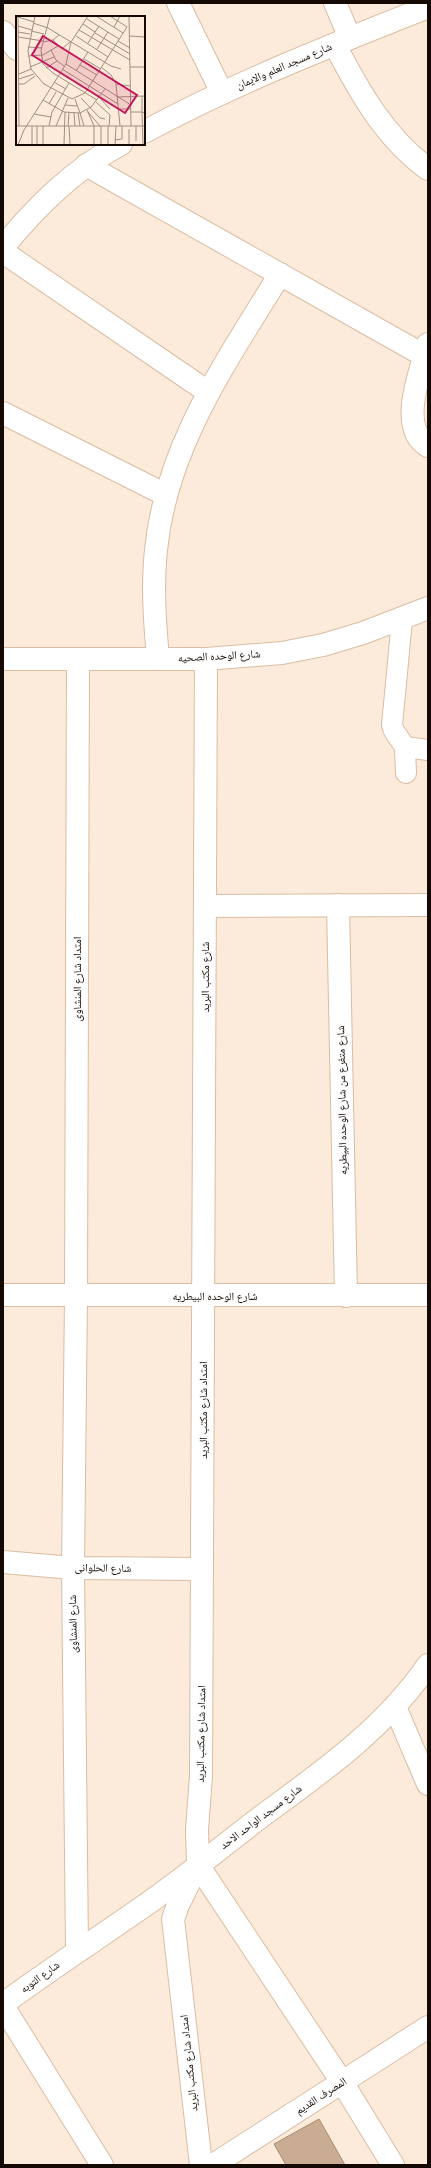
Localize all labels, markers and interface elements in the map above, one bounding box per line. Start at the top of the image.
inset map [16,16,145,145]
street label: شارع مسجد العلم والايمان [234,40,334,93]
street label: شارع الوحده الصحيه [177,647,261,665]
street label: امتداد شارع المنشاوى [71,937,84,1021]
street label: شارع مكتب البريد [199,942,212,1012]
street label: شارع متفرع من شارع الوحده البيطريه [334,1025,350,1175]
street label: شارع الوحده البيطريه [172,1290,258,1303]
street label: امتداد شارع مكتب البريد [197,1361,210,1459]
street label: شارع الحلوانى [74,1561,132,1575]
street label: شارع المنشاوى [66,1595,80,1653]
street label: امتداد شارع مكتب البريد [194,1685,208,1783]
street label: شارع مسجد الواحد الاحد [218,1782,304,1852]
street label: شارع التوبه [18,1958,62,1996]
street label: امتداد شارع مكتب البريد [177,2014,201,2112]
street label: المصرف القديم [293,2075,350,2118]

